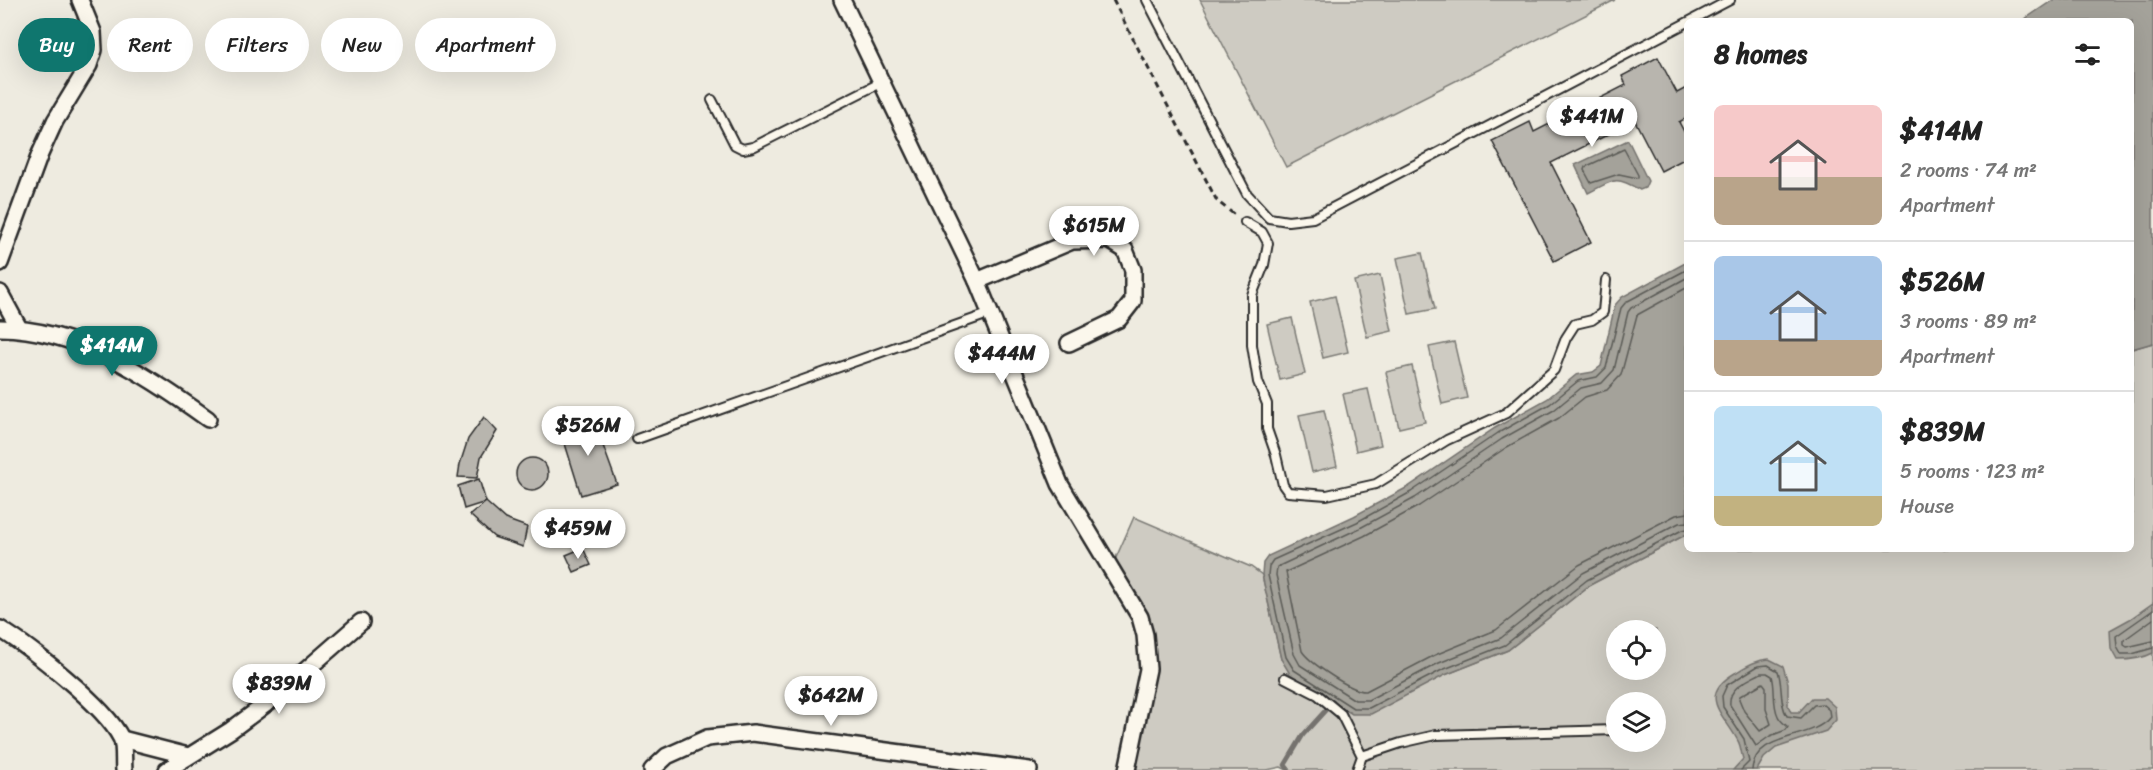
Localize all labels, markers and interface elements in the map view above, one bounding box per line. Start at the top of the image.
chip: Buy [18,18,95,72]
chip: Rent [107,18,193,72]
chip: Filters [205,18,309,72]
chip: New [321,18,403,72]
chip: Apartment [415,18,556,72]
text: 8 homes [1714,31,1807,77]
icon: filters [2071,38,2104,71]
pin: $441M [1550,97,1634,148]
text: $441M [1560,99,1624,134]
text: $414M [1900,107,1982,153]
icon: home [1762,129,1834,201]
text: 2 rooms · 74 m² [1900,153,2037,188]
text: Apartment [1900,188,1994,223]
pin: $615M [1052,206,1136,257]
text: $615M [1063,208,1125,243]
text: $526M [1900,258,1984,304]
icon: home [1762,280,1834,352]
text: 3 rooms · 89 m² [1900,304,2037,339]
pin: $414M [70,326,154,377]
text: $414M [80,328,144,363]
pin: $444M [960,334,1044,385]
text: $444M [968,336,1036,371]
text: Apartment [1900,339,1994,374]
pin: $526M [546,406,630,457]
text: $526M [556,408,620,443]
text: $839M [1900,408,1985,454]
icon: home [1762,430,1834,502]
text: 5 rooms · 123 m² [1900,454,2045,489]
text: House [1900,489,1954,524]
pin: $459M [536,509,620,560]
text: $459M [545,511,611,546]
map controls [1606,620,1666,752]
button: locate [1606,620,1666,680]
pin: $839M [237,664,321,715]
text: $839M [246,666,312,701]
pin: $642M [789,676,873,727]
text: $642M [798,678,864,713]
button: layers [1606,692,1666,752]

